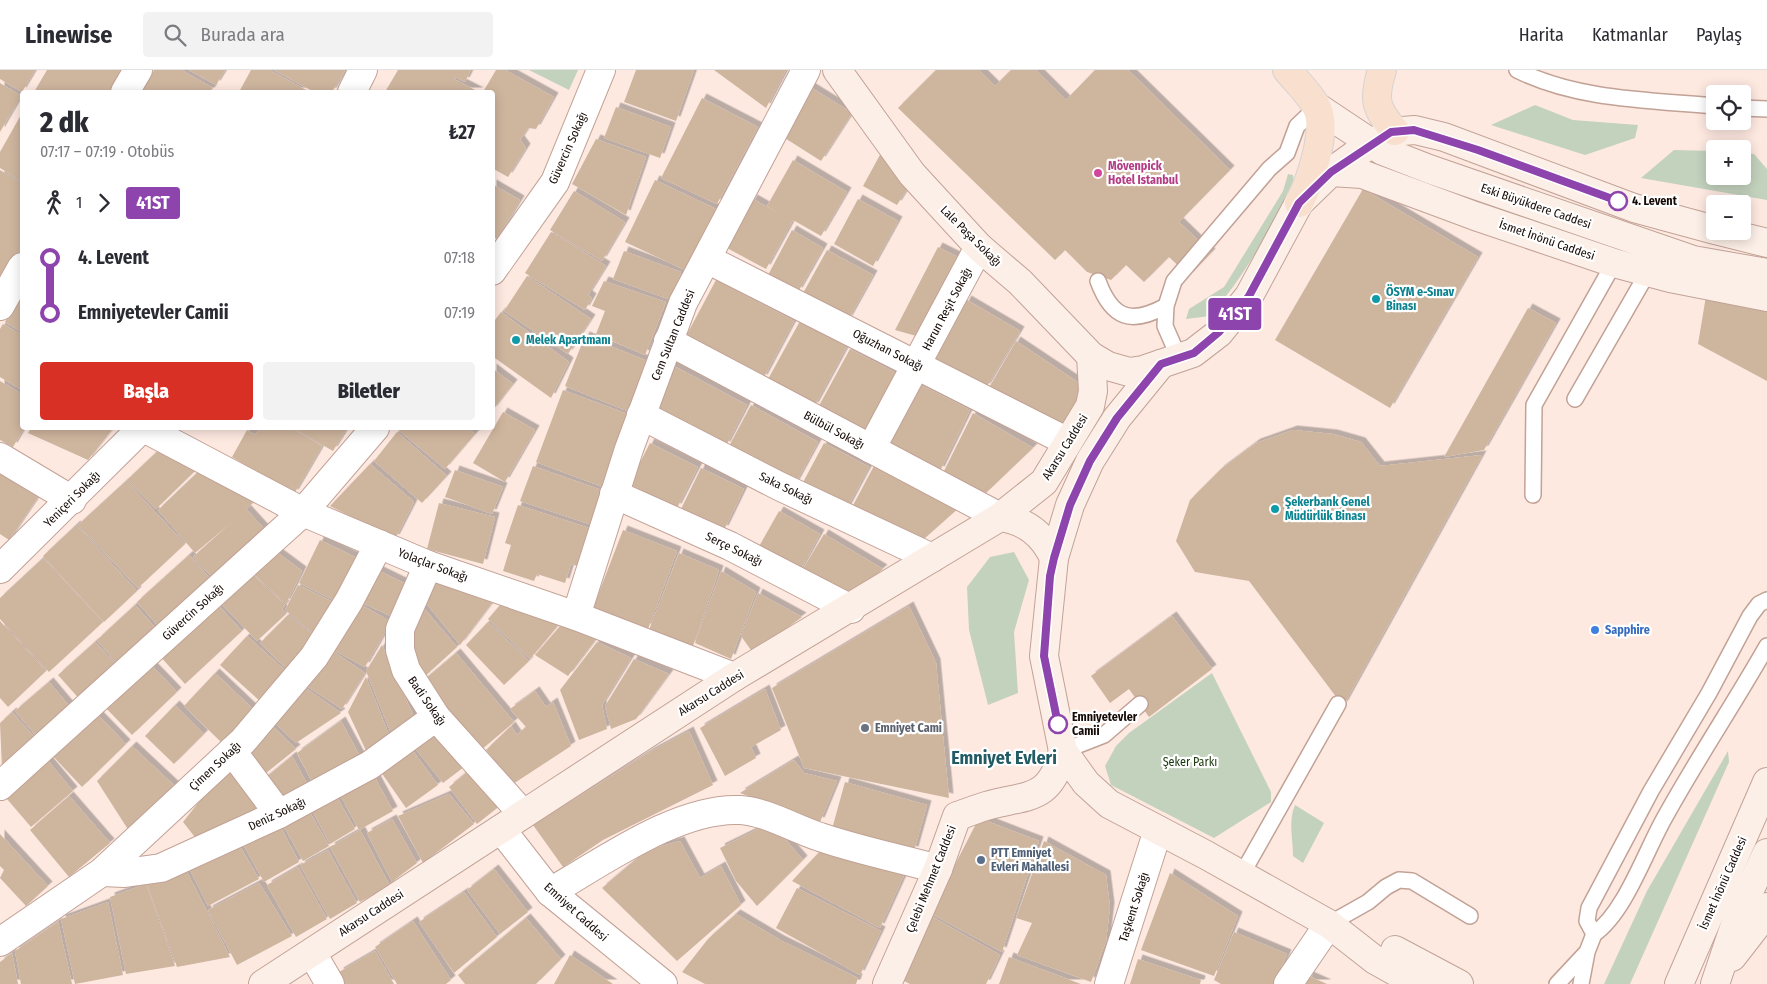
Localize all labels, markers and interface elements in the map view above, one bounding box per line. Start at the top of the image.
search box [143,12,493,57]
text: Linewise [25,21,113,49]
icon: search [161,21,189,49]
text: Burada ara [201,23,285,46]
text: Harita [1519,24,1564,46]
text: Katmanlar [1592,24,1668,46]
text: Paylaş [1696,24,1742,46]
map controls [1706,85,1751,240]
button: locate [1706,85,1751,130]
text: 2 dk [40,106,89,139]
street label: Güvercin Sokağı [546,110,590,186]
text: ₺27 [448,121,475,144]
button: + [1706,140,1751,185]
text: 07:17 – 07:19 · Otobüs [40,142,174,161]
place label: Mövenpick Hotel Istanbul [1108,159,1179,187]
marker: Mövenpick Hotel Istanbul [1092,167,1104,179]
street label: Eski Büyükdere Caddesi [1479,181,1593,231]
icon: walk [40,189,68,217]
icon: forward [90,189,118,217]
marker: 4. Levent [1608,191,1628,211]
text: 41ST [136,192,170,214]
text: 1 [76,193,82,212]
place label: 4. Levent [1632,194,1678,208]
button: − [1706,195,1751,240]
street label: Lale Paşa Sokağı [938,203,1004,269]
street label: İsmet İnönü Caddesi [1497,216,1597,263]
text: 4. Levent [78,246,149,269]
text: 07:18 [443,248,475,267]
street label: Harun Reşit Sokağı [919,265,975,353]
place label: ÖSYM e-Sınav Binası [1386,284,1454,313]
street label: Cem Sultan Caddesi [648,287,698,383]
marker: ÖSYM e-Sınav Binası [1370,293,1382,305]
line badge: 41ST [1200,298,1270,330]
text: Emniyetevler Camii [78,301,229,324]
text: 07:19 [444,303,475,322]
text: 41ST [1218,303,1252,325]
street label: Oğuzhan Sokağı [850,326,926,374]
place label: Melek Apartmanı [526,333,611,347]
marker: Melek Apartmanı [510,334,522,346]
button: Başla [40,362,253,420]
button: Biletler [263,362,475,420]
street label: Bülbül Sokağı [801,408,867,452]
street label: Akarsu Caddesi [1039,412,1091,482]
street label: Yeniçeri Sokağı [41,468,103,530]
street label: Saka Sokağı [757,469,815,507]
place label: Şekerbank Genel Müdürlük Binası [1285,495,1371,523]
marker: Şekerbank Genel Müdürlük Binası [1269,503,1281,515]
street label: Serçe Sokağı [703,529,765,569]
street label: Yolaçlar Sokağı [396,545,470,585]
street label: Güvercin Sokağı [159,581,227,643]
place label: Sapphire [1605,623,1650,637]
marker: Sapphire [1589,624,1601,636]
street label: Akarsu Caddesi [676,667,746,719]
street label: Badi Sokağı [405,674,449,728]
place label: Emniyetevler Camii [1072,710,1138,738]
marker: Emniyetevler Camii [1048,714,1068,734]
place label: Emniyet Cami [875,721,942,735]
marker: Emniyet Cami [859,722,871,734]
street label: Çimen Sokağı [186,739,244,793]
district label: Emniyet Evleri [951,747,1057,769]
park label: Şeker Parkı [1163,755,1217,769]
street label: Deniz Sokağı [246,795,308,833]
street label: Çelebi Mehmet Caddesi [903,823,959,935]
street label: İsmet İnönü Caddesi [1695,834,1750,932]
place label: PTT Emniyet Evleri Mahallesi [991,846,1069,874]
marker: PTT Emniyet Evleri Mahallesi [975,854,987,866]
street label: Taşkent Sokağı [1116,870,1152,944]
street label: Emniyet Caddesi [541,880,611,944]
street label: Akarsu Caddesi [336,887,406,939]

